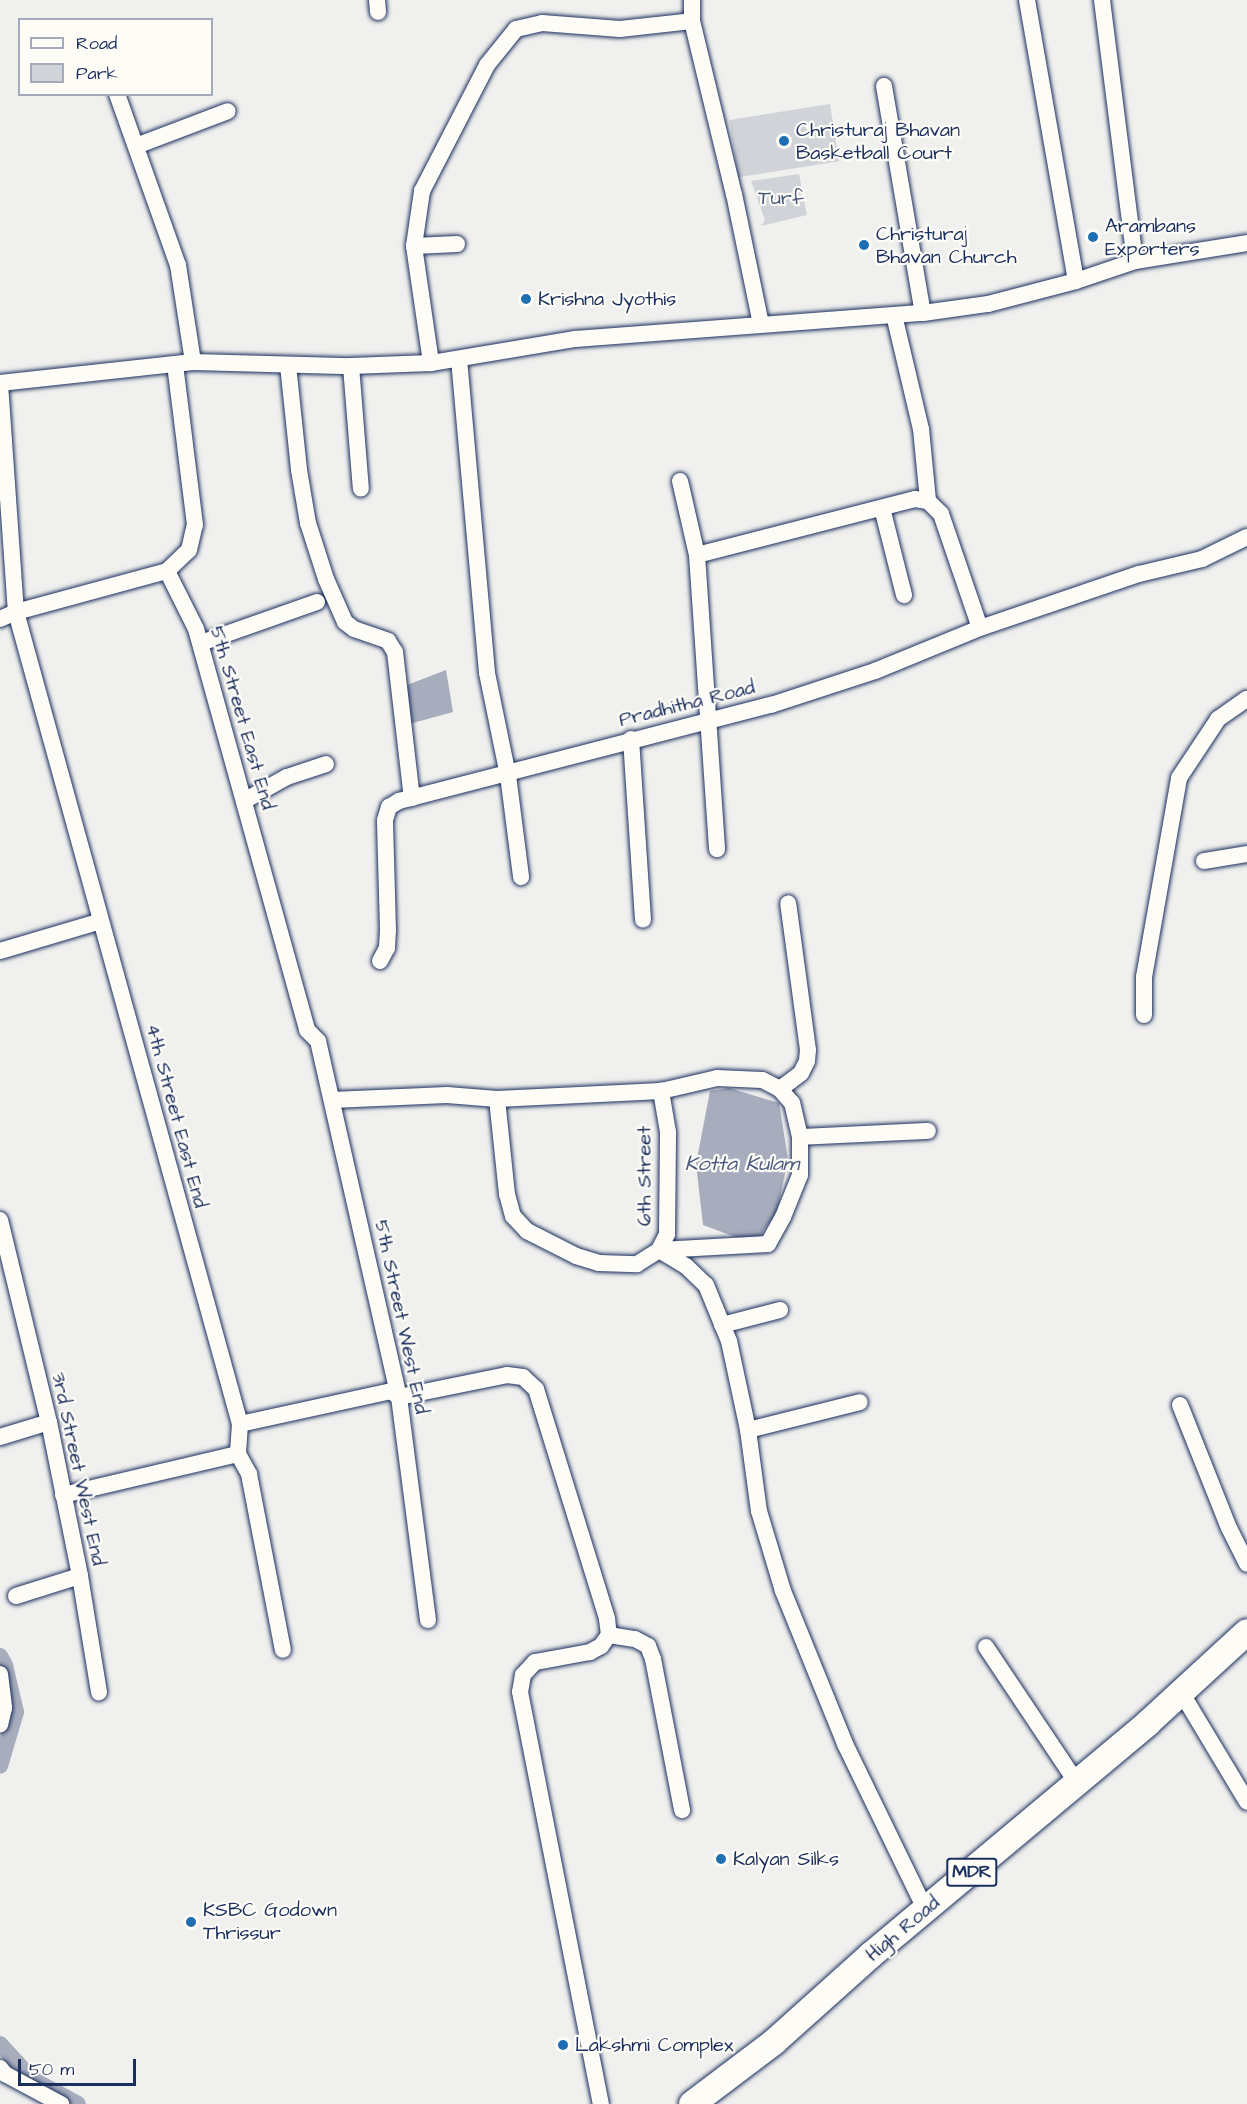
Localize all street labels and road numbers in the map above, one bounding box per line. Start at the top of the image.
street label: 5th Street East End [204,623,280,813]
street label: Pradhitha Road [617,676,757,732]
street label: 4th Street East End [140,1021,212,1211]
street label: 6th Street [633,1126,657,1226]
street label: 5th Street West End [369,1218,433,1416]
street label: 3rd Street West End [46,1370,110,1568]
road number: MDR [945,1857,999,1887]
street label: High Road [861,1891,945,1967]

